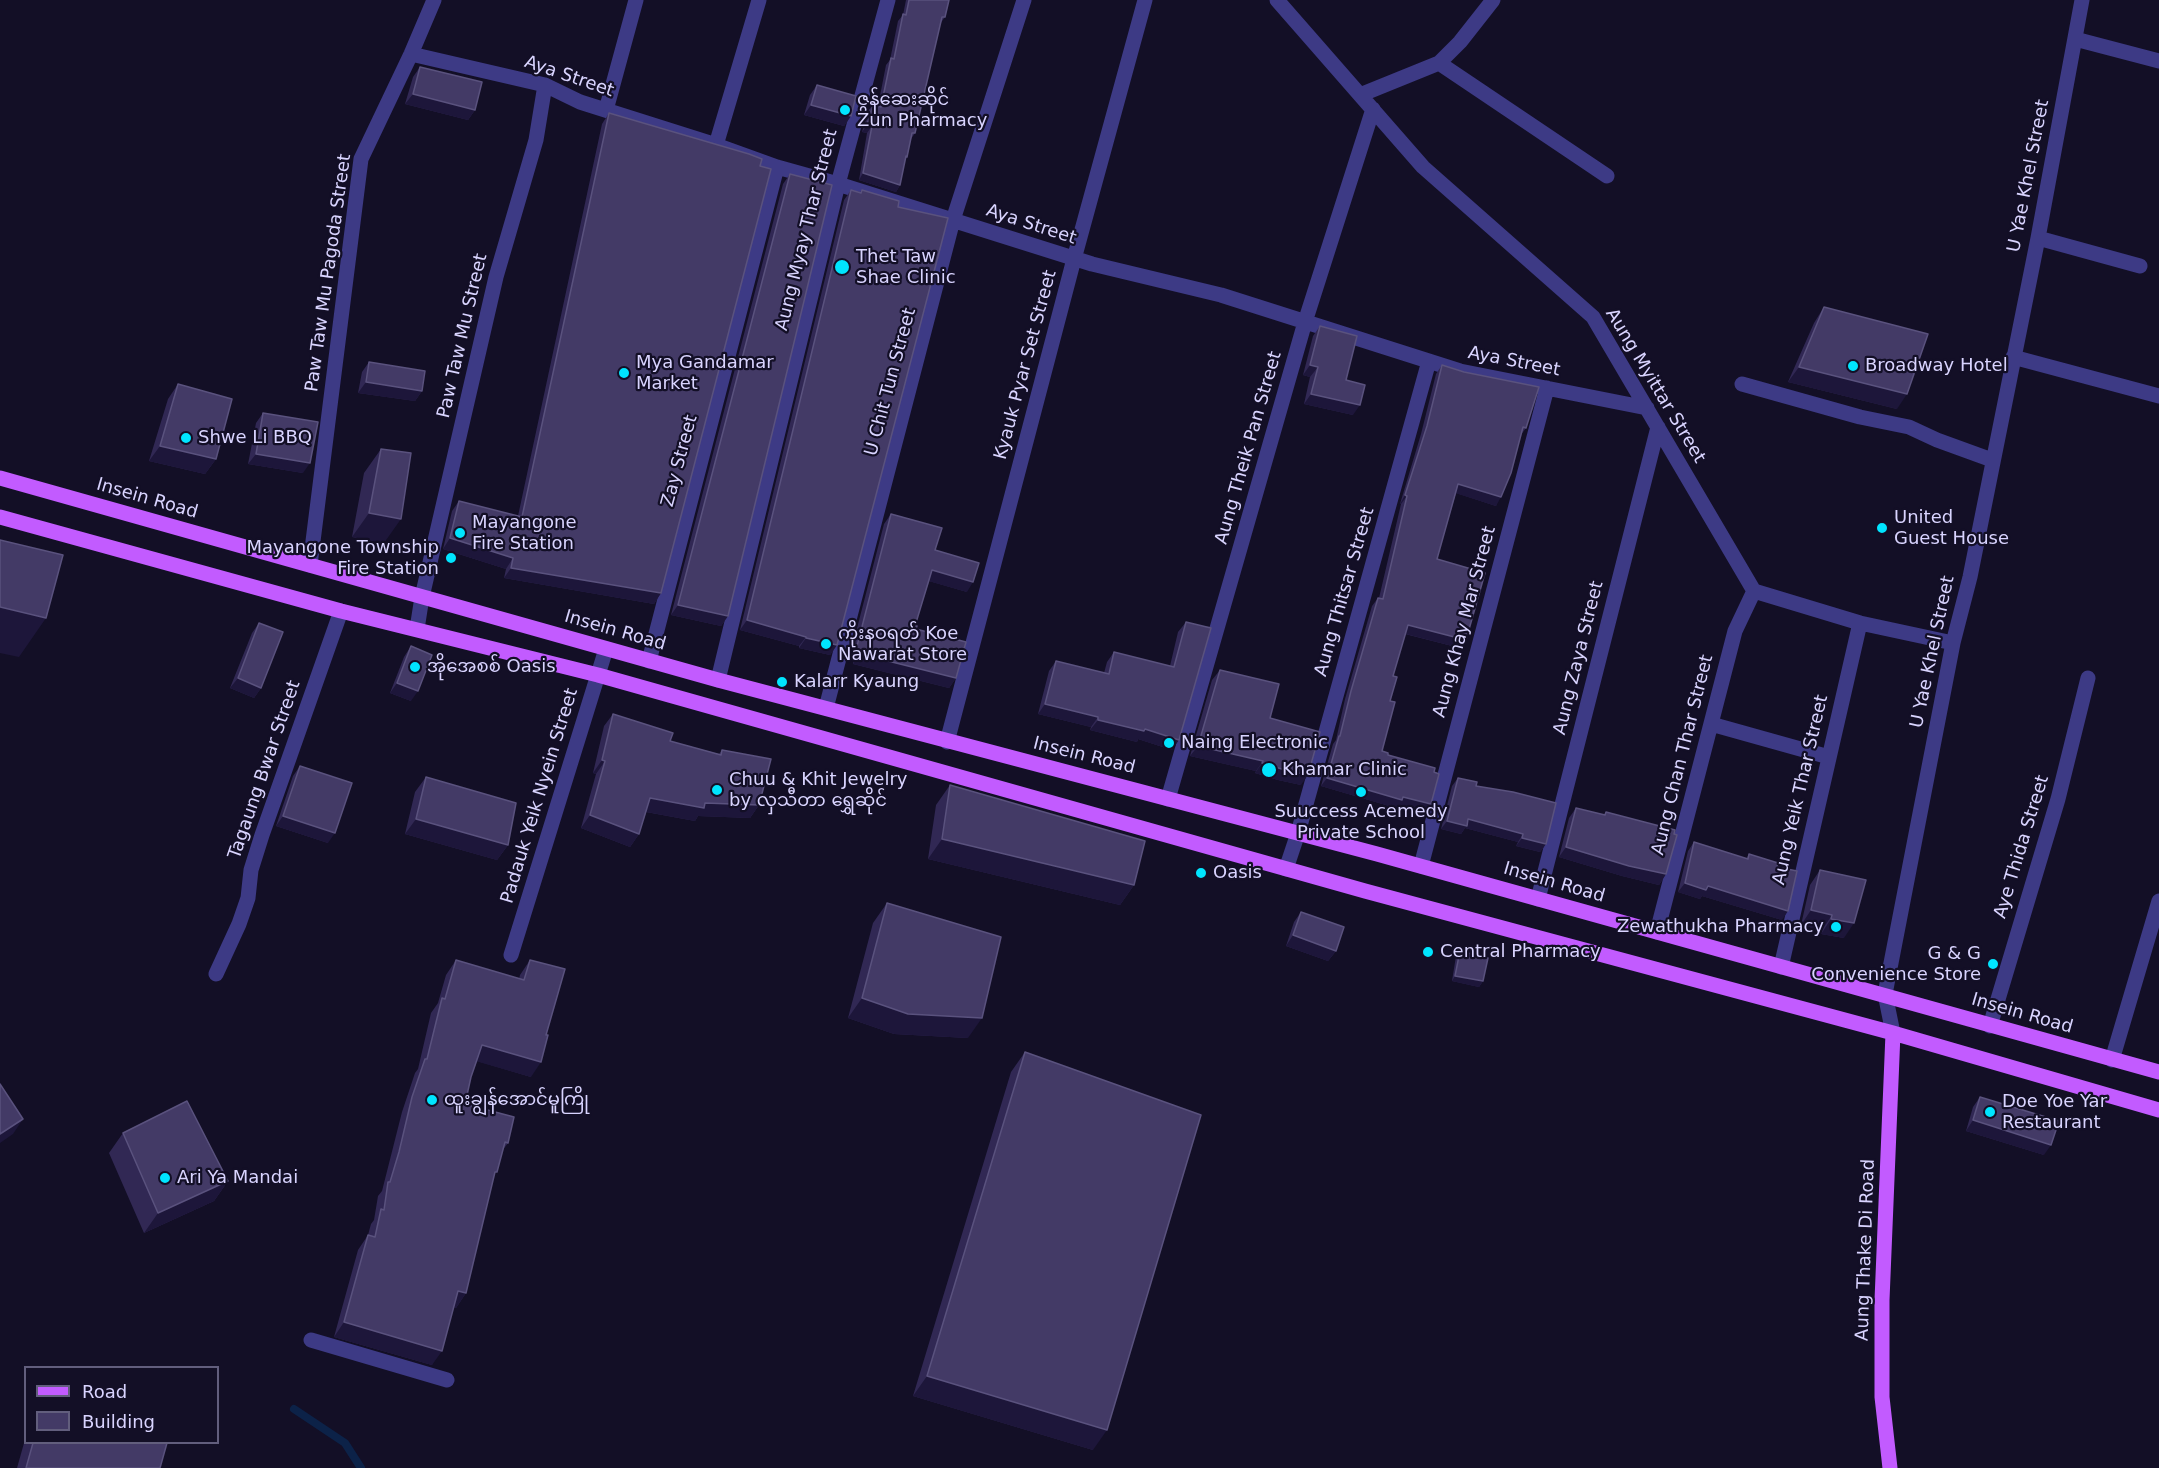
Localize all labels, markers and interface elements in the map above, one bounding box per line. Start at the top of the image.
street label: Aya Street [521,52,617,102]
place label: ဇွန်ဆေးဆိုင် Zun Pharmacy [857,89,987,132]
street label: U Yae Khel Street [2004,98,2054,254]
marker: ဇွန်ဆေးဆိုင် Zun Pharmacy [838,103,852,117]
street label: Aung Myay Thar Street [771,127,843,333]
street label: Paw Taw Mu Pagoda Street [302,153,356,393]
street label: Aya Street [983,200,1079,250]
place label: Thet Taw Shae Clinic [856,246,956,288]
street label: Paw Taw Mu Street [434,252,492,420]
marker: Thet Taw Shae Clinic [833,258,851,276]
street label: Kyauk Pyar Set Street [990,268,1062,462]
street label: Aung Myittar Street [1600,305,1710,467]
street label: U Chit Tun Street [861,306,921,458]
street label: Aya Street [1466,343,1562,381]
street label: Aung Theik Pan Street [1211,349,1287,547]
place label: Mya Gandamar Market [636,352,774,394]
place label: Broadway Hotel [1865,355,2008,377]
marker: Broadway Hotel [1846,359,1860,373]
marker: Mya Gandamar Market [617,366,631,380]
street label: Zay Street [657,413,703,509]
place label: Shwe Li BBQ [198,427,312,449]
marker: Shwe Li BBQ [179,431,193,445]
street label: Insein Road [94,474,200,524]
street label: Aung Thitsar Street [1311,505,1379,679]
place label: United Guest House [1894,507,2009,550]
place label: Mayangone Fire Station [472,512,577,554]
marker: United Guest House [1875,521,1889,535]
street label: Aung Khay Mar Street [1429,524,1501,720]
marker: Mayangone Fire Station [453,526,467,540]
place label: Mayangone Township Fire Station [246,537,439,580]
marker: Mayangone Township Fire Station [444,551,458,565]
street label: U Yae Khel Street [1906,574,1960,730]
street label: Aung Zaya Street [1549,579,1609,737]
street label: Insein Road [562,606,668,656]
place label: ကိုးနဝရတ် Koe Nawarat Store [838,623,967,666]
marker: ကိုးနဝရတ် Koe Nawarat Store [819,637,833,651]
street label: Aung Chan Thar Street [1648,653,1718,857]
place label: အိုအေစစ် Oasis [427,656,556,678]
marker: အိုအေစစ် Oasis [408,660,422,674]
place label: Kalarr Kyaung [794,671,919,693]
marker: Kalarr Kyaung [775,675,789,689]
street label: Tagaung Bwar Street [224,678,306,862]
street label: Padauk Yeik Nyein Street [497,686,583,906]
street label: Aung Yeik Thar Street [1769,693,1833,887]
place label: Naing Electronic [1181,732,1328,754]
street label: Insein Road [1031,733,1137,779]
marker: Naing Electronic [1162,736,1176,750]
place label: Khamar Clinic [1282,759,1407,781]
marker: Khamar Clinic [1260,761,1278,779]
place label: Chuu & Khit Jewelry by လှသီတာ ရွှေဆိုင် [729,769,907,812]
street label: Aye Thida Street [1990,773,2054,921]
marker: Chuu & Khit Jewelry by လှသီတာ ရွှေဆိုင် [710,783,724,797]
marker: Suuccess Acemedy Private School [1354,785,1368,799]
place label: Suuccess Acemedy Private School [1274,801,1448,844]
street label: Insein Road [1501,858,1607,908]
place label: Oasis [1213,862,1262,884]
marker: Oasis [1194,866,1208,880]
place label: Zewathukha Pharmacy [1617,916,1824,938]
marker: Zewathukha Pharmacy [1829,920,1843,934]
place label: Central Pharmacy [1440,941,1601,963]
place label: G & G Convenience Store [1811,943,1981,986]
marker: Central Pharmacy [1421,945,1435,959]
marker: G & G Convenience Store [1986,957,2000,971]
street label: Insein Road [1969,989,2075,1039]
place label: ထူးချွန်အောင်မူကြို [444,1089,589,1111]
place label: Doe Yoe Yar Restaurant [2002,1091,2107,1134]
marker: ထူးချွန်အောင်မူကြို [425,1093,439,1107]
marker: Doe Yoe Yar Restaurant [1983,1105,1997,1119]
street label: Aung Thake Di Road [1852,1159,1880,1341]
place label: Ari Ya Mandai [177,1167,298,1189]
marker: Ari Ya Mandai [158,1171,172,1185]
legend [24,1366,219,1444]
text: Road [82,1381,127,1402]
text: Building [82,1411,155,1432]

